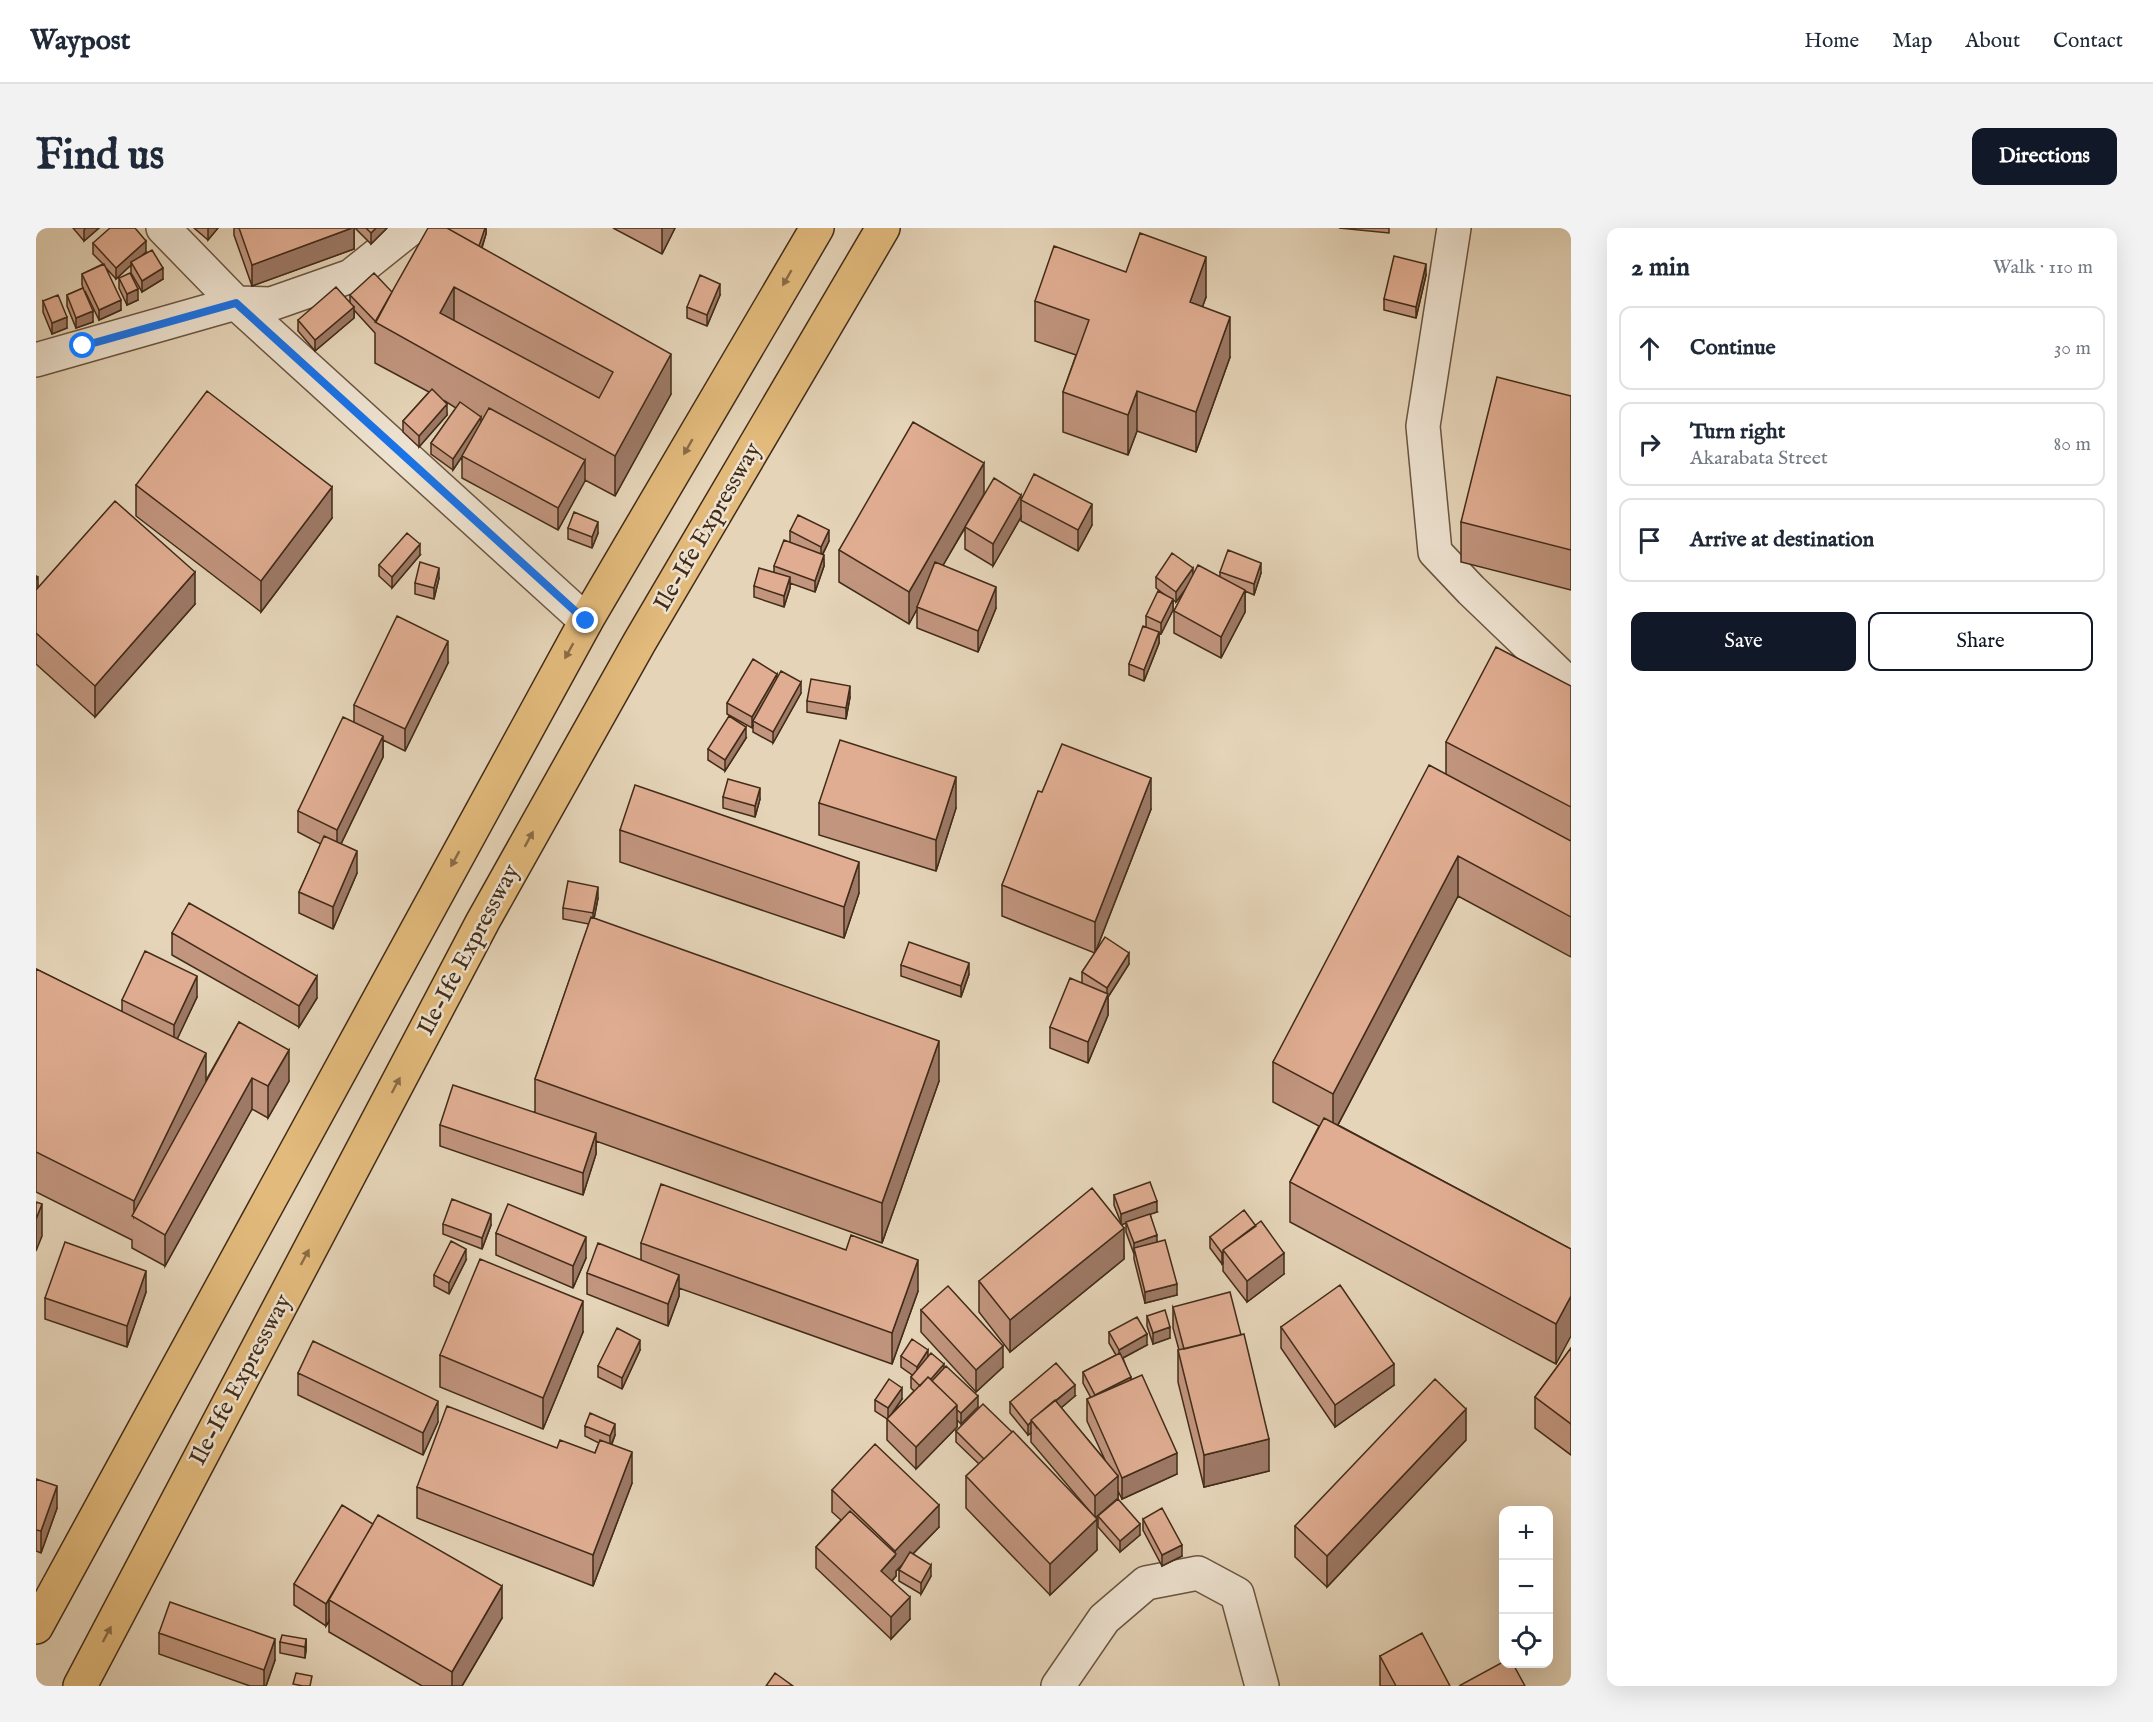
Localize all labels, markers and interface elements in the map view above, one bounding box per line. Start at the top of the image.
text: Waypost [30,24,130,59]
text: Home [1804,28,1859,55]
text: Map [1892,28,1932,55]
text: About [1965,28,2020,55]
text: Contact [2053,28,2123,55]
button: Directions [1972,128,2117,185]
text: Find us [36,130,164,183]
text: 2 min [1631,251,1690,284]
text: Walk · 110 m [1993,255,2093,280]
one-way arrow [782,270,792,287]
route start [69,332,95,358]
icon: ahead [1633,332,1666,365]
text: Continue [1690,334,1776,362]
text: 30 m [2054,336,2091,361]
text: Turn right [1690,418,1785,446]
icon: right [1633,428,1666,461]
text: 80 m [2054,432,2091,457]
street label: Ile-Ife Expressway [647,437,769,617]
one-way arrow [684,438,694,455]
text: Akarabata Street [1690,446,1828,471]
icon: arrive [1633,524,1666,557]
text: Arrive at destination [1690,526,1874,554]
route end [572,607,598,633]
button: Save [1631,612,1856,671]
button: Share [1868,612,2093,671]
one-way arrow [564,643,574,660]
one-way arrow [524,830,534,847]
one-way arrow [450,851,460,868]
street label: Ile-Ife Expressway [411,859,527,1041]
one-way arrow [391,1076,401,1093]
one-way arrow [301,1249,310,1266]
street label: Ile-Ife Expressway [183,1289,299,1471]
map controls [1499,1506,1553,1668]
button: + [1499,1506,1553,1560]
button: − [1499,1560,1553,1614]
button: locate [1499,1614,1553,1668]
one-way arrow [102,1626,112,1643]

